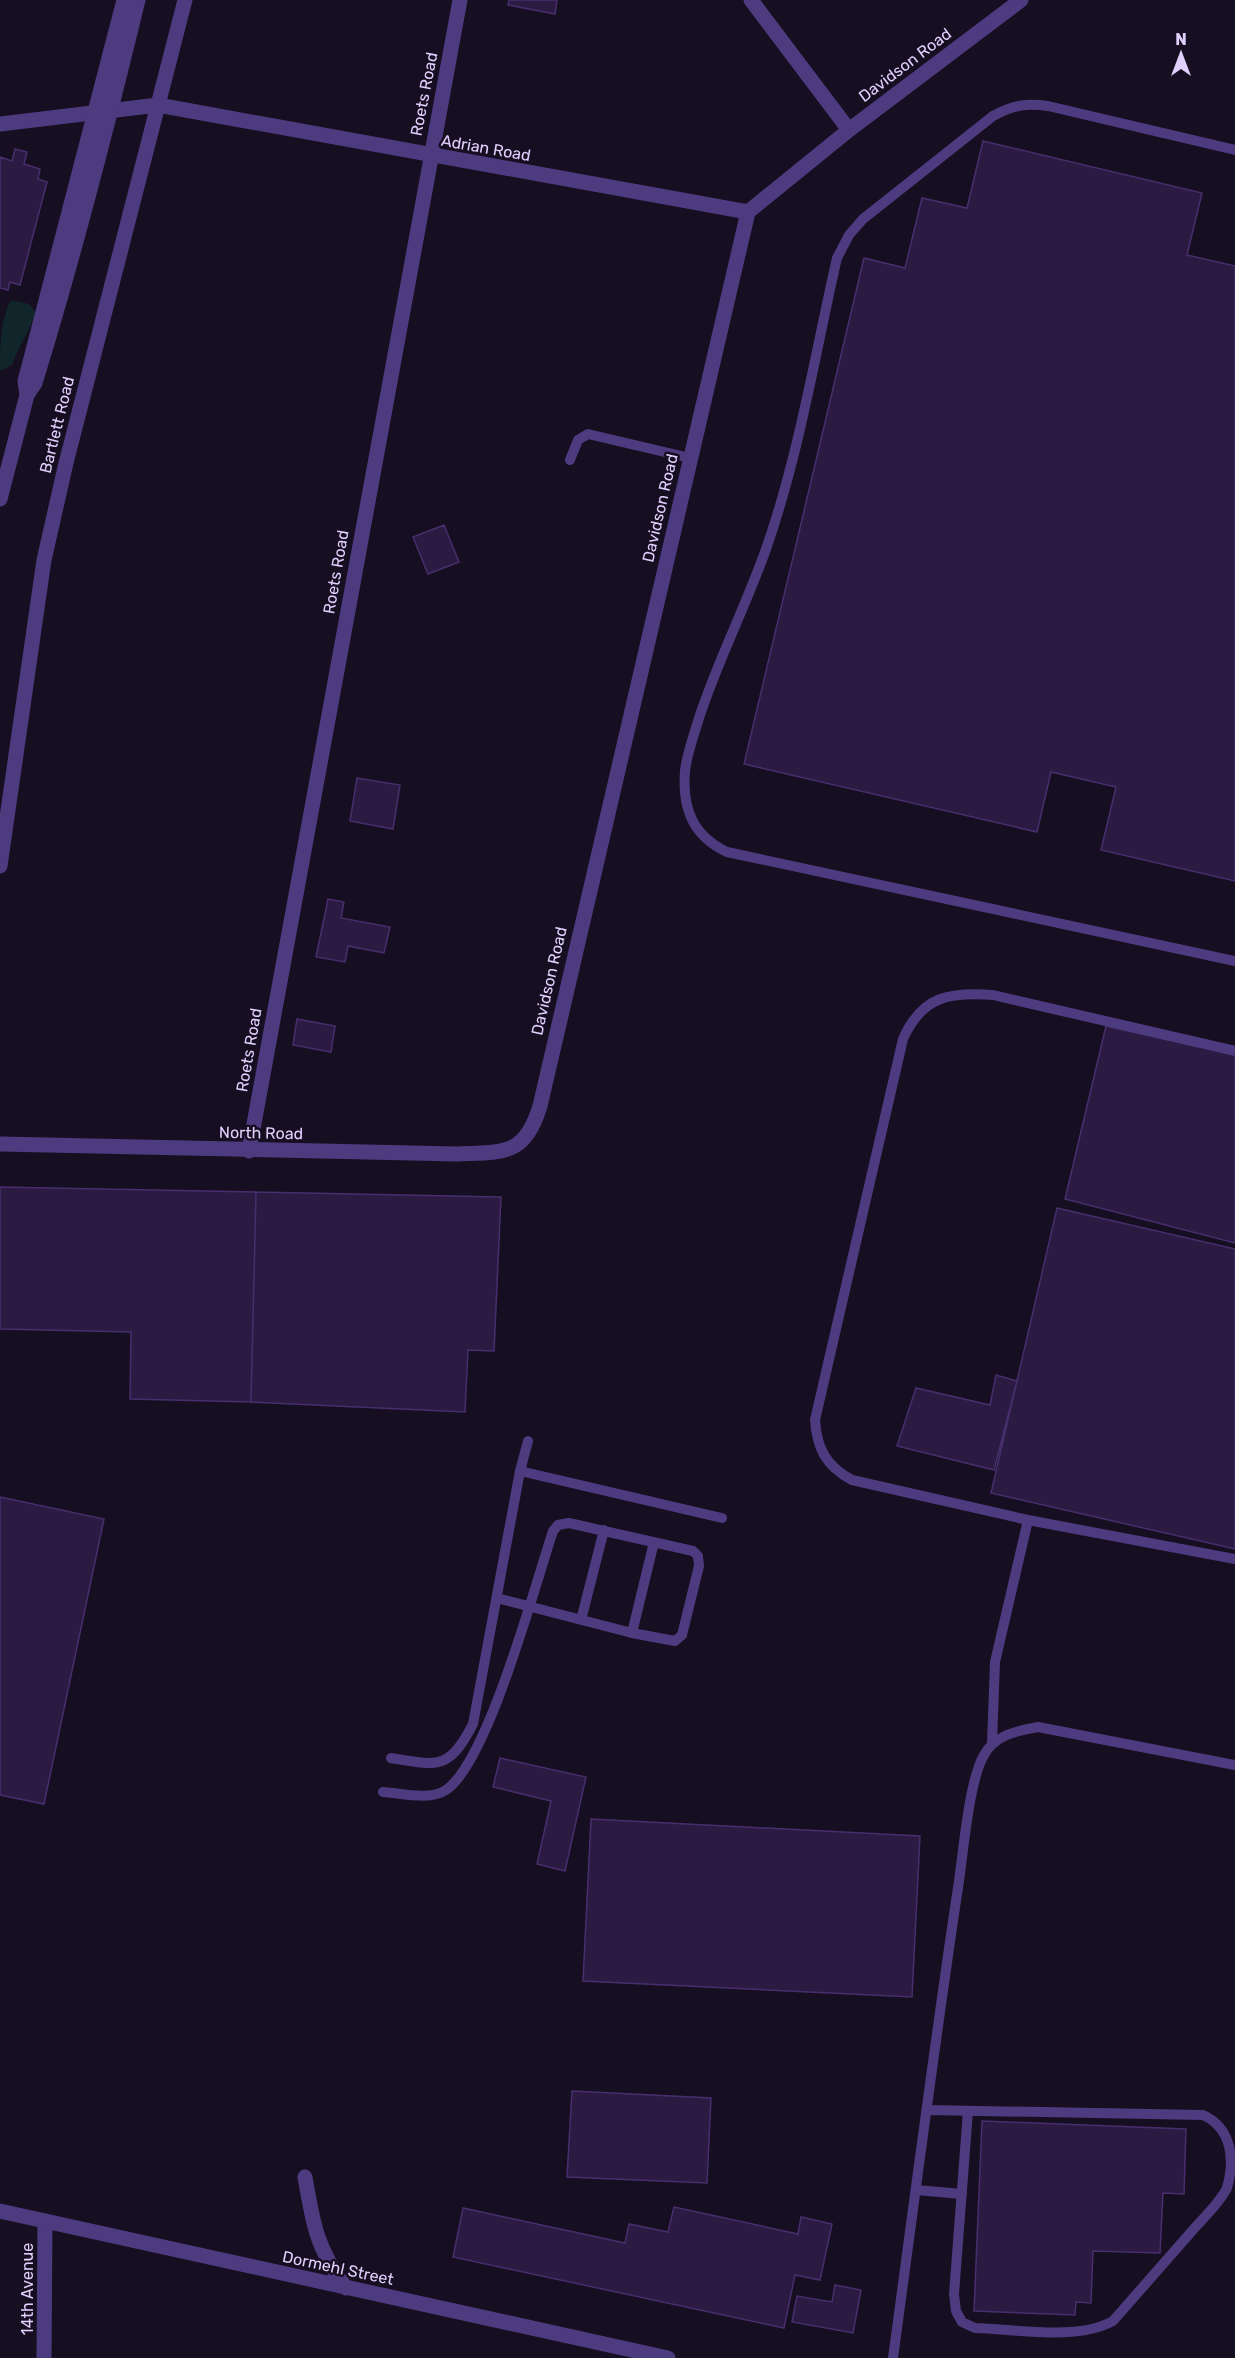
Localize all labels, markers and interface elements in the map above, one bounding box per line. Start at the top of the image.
street label: Davidson Road [855,24,955,106]
north arrow [1151,24,1211,84]
text: N [1175,30,1187,49]
street label: Roets Road [407,51,441,137]
street label: Adrian Road [440,131,532,165]
street label: Bartlett Road [36,375,78,475]
street label: Davidson Road [638,452,682,564]
street label: Roets Road [319,529,353,615]
street label: Davidson Road [527,925,571,1037]
street label: Roets Road [232,1007,266,1093]
street label: North Road [219,1123,303,1143]
street label: 14th Avenue [18,2243,37,2335]
street label: Dormehl Street [281,2247,395,2289]

